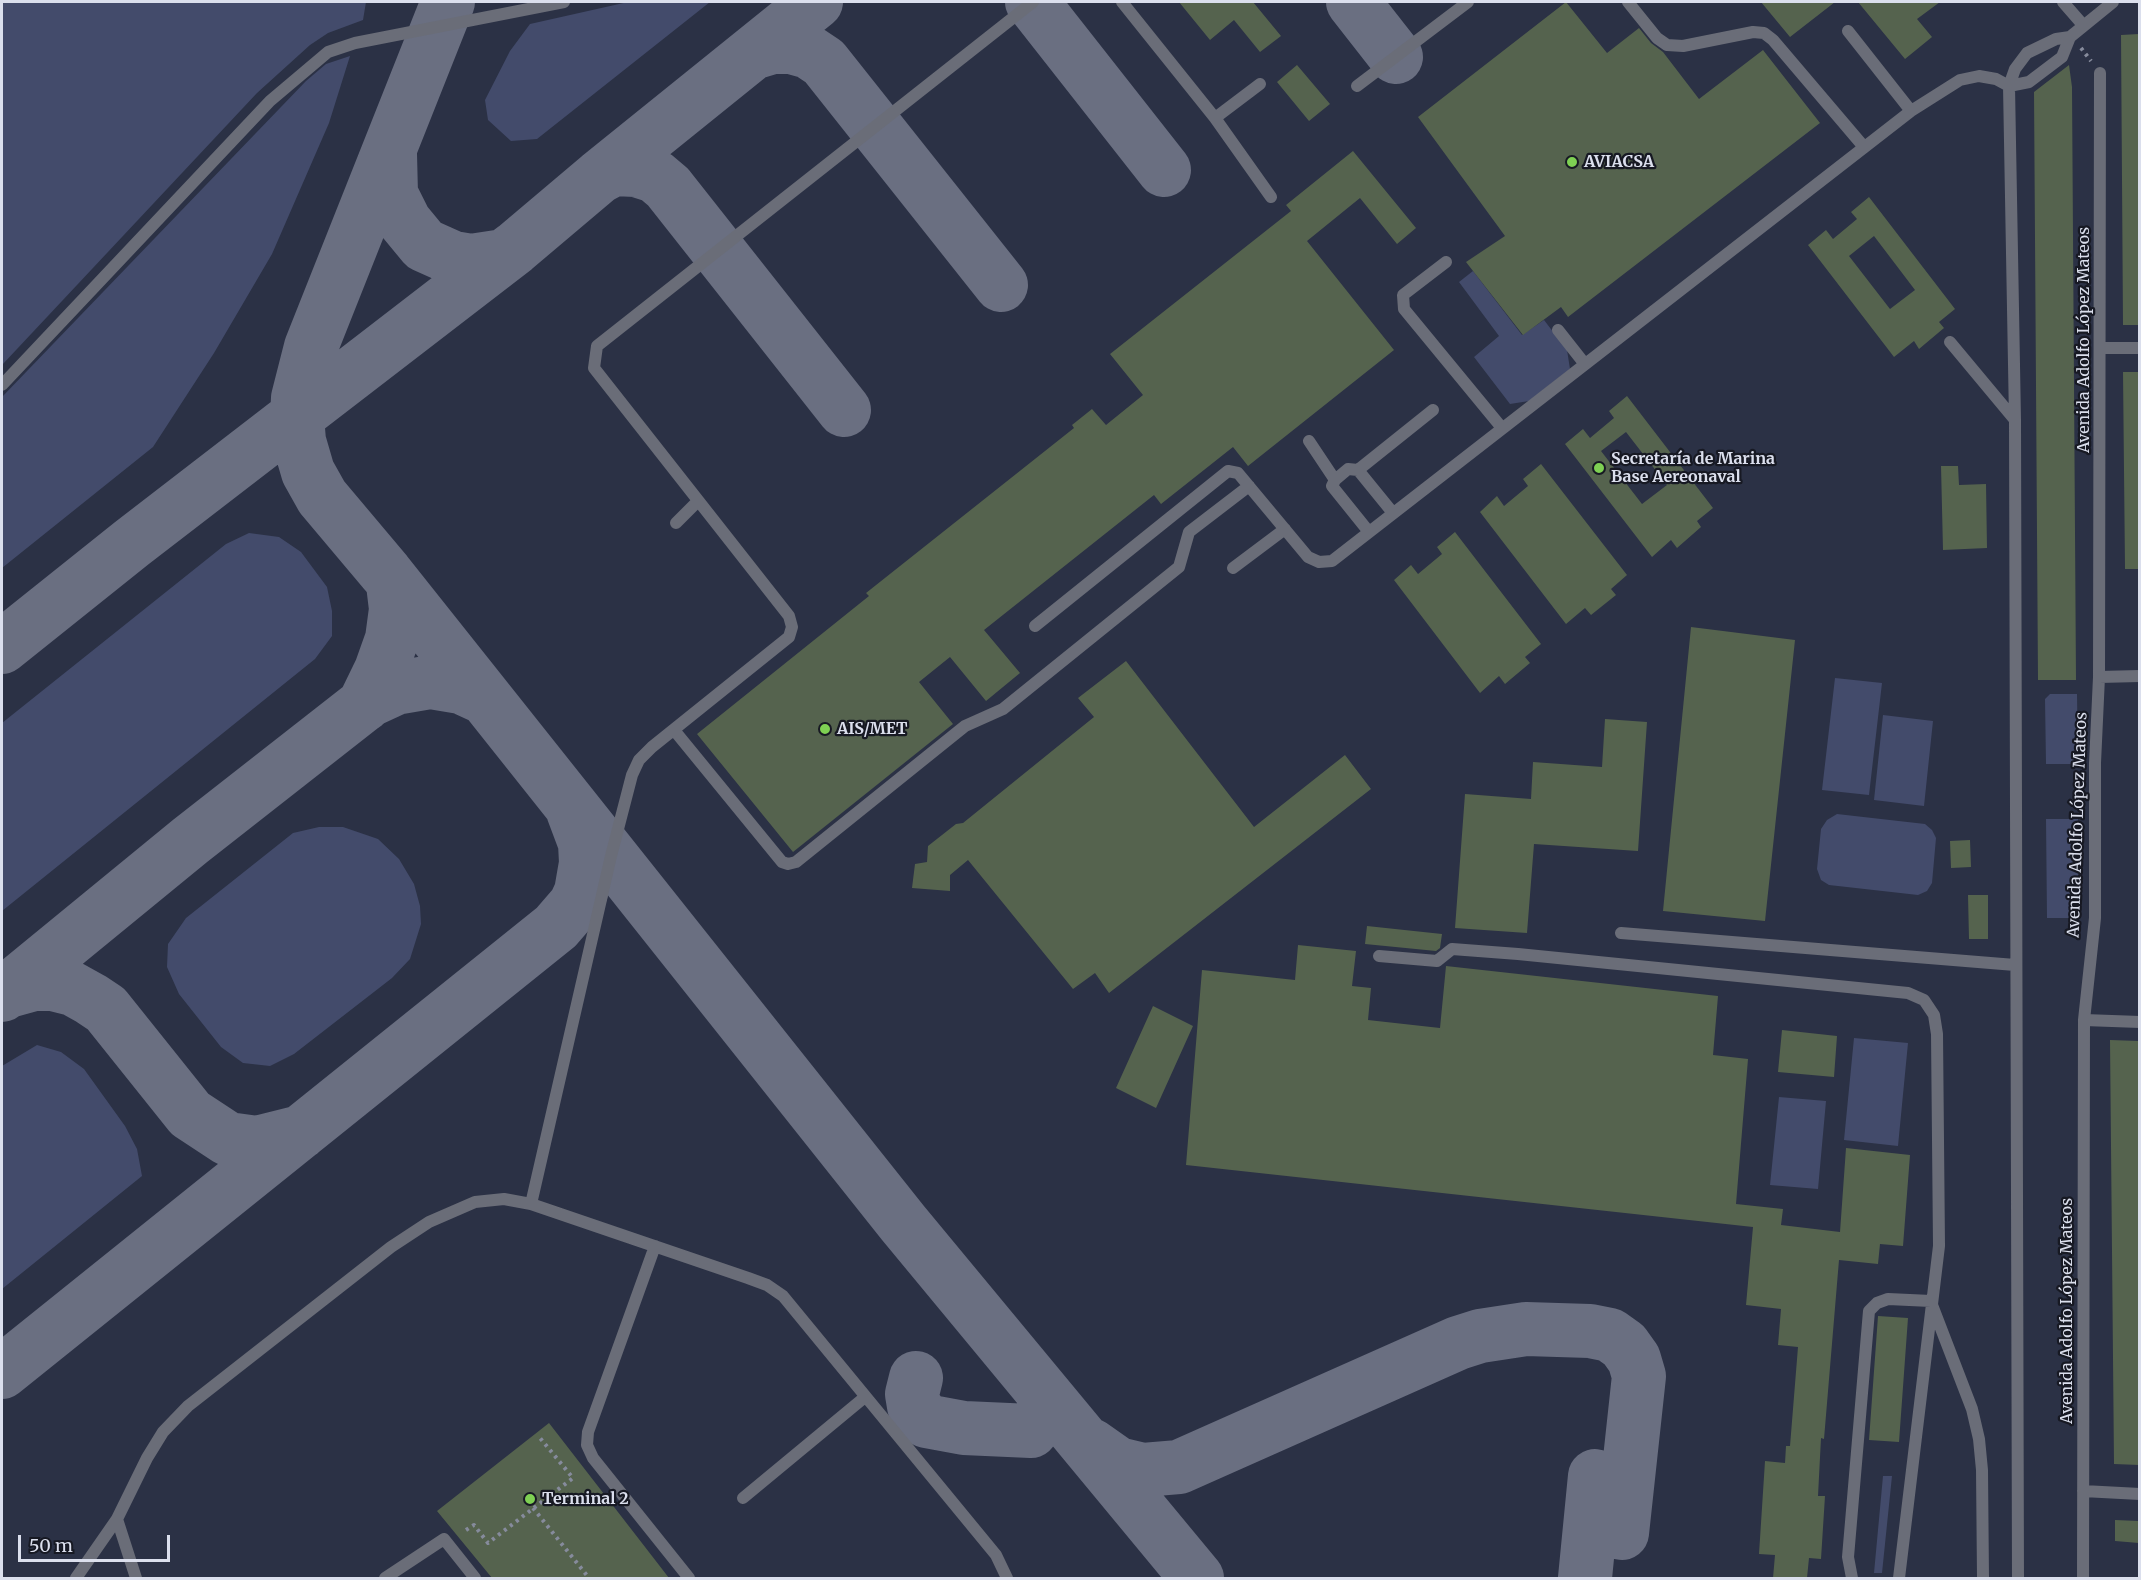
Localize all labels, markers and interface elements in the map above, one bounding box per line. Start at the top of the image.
place label: AVIACSA [1584,152,1654,172]
marker: AVIACSA [1565,155,1579,169]
street label: Avenida Adolfo López Mateos [2074,227,2094,453]
place label: Secretaría de Marina Base Aereonaval [1611,449,1775,487]
marker: Secretaría de Marina Base Aereonaval [1592,461,1606,475]
street label: Avenida Adolfo López Mateos [2064,712,2092,938]
place label: AIS/MET [837,719,908,739]
marker: AIS/MET [818,722,832,736]
street label: Avenida Adolfo López Mateos [2057,1198,2077,1424]
place label: Terminal 2 [542,1489,629,1509]
marker: Terminal 2 [523,1492,537,1506]
scale bar [21,1523,172,1561]
text: 50 m [29,1534,73,1557]

